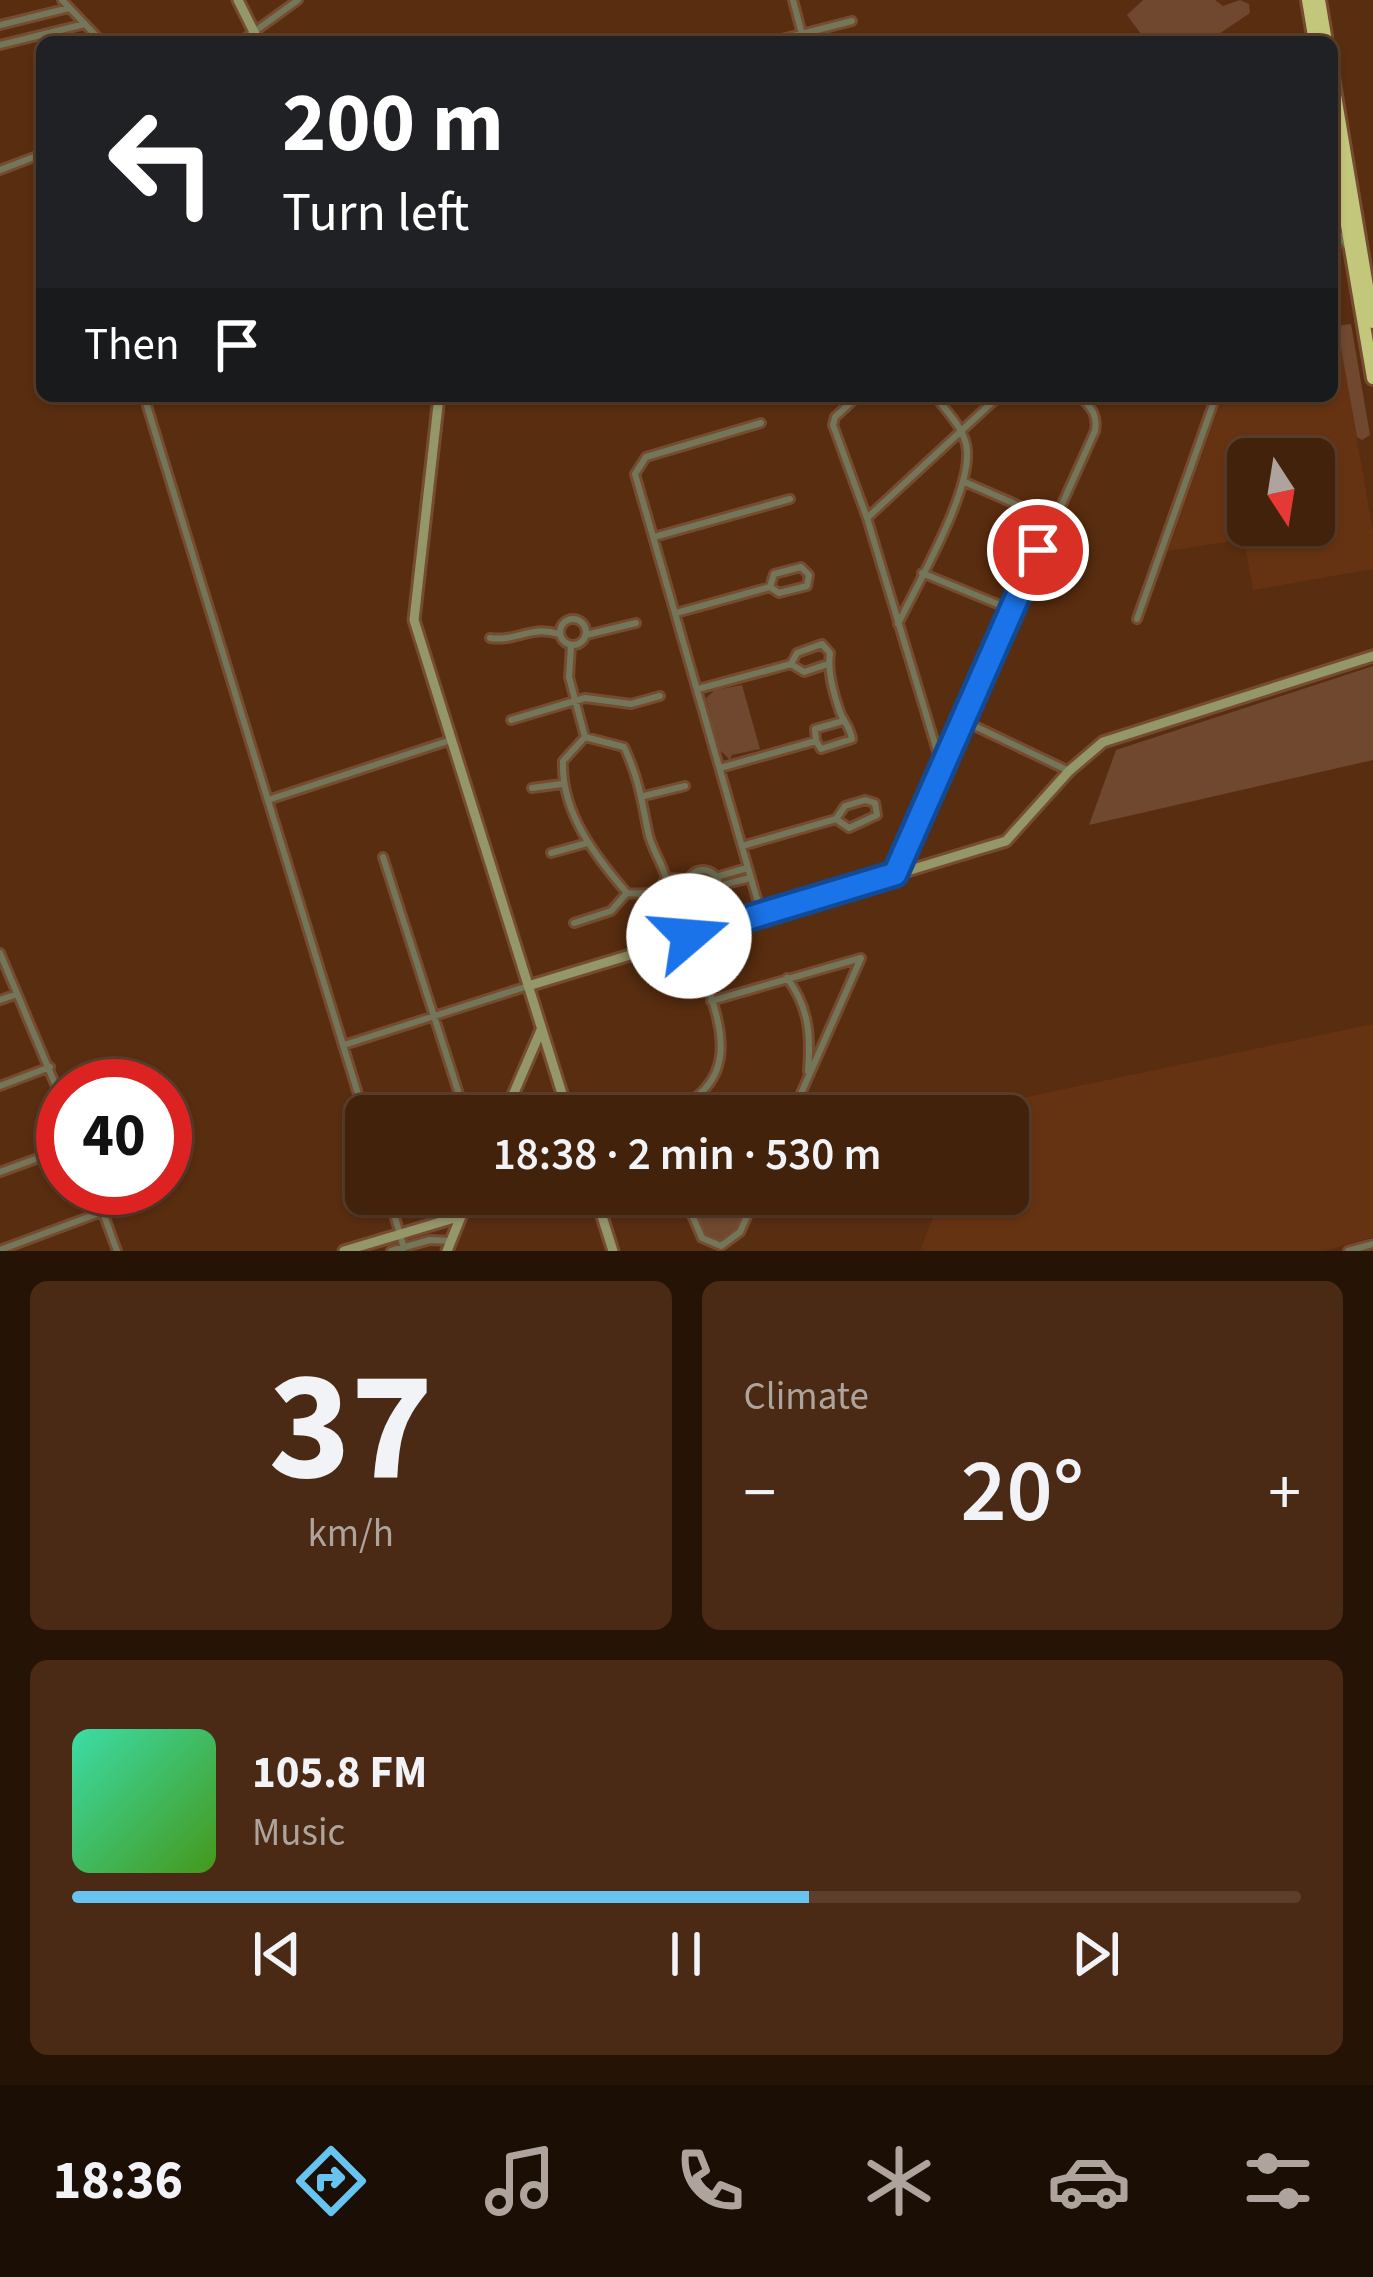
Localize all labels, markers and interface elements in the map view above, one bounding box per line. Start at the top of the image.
text: 200 m [282,64,504,184]
icon: left [84,84,240,240]
text: Turn left [282,175,469,252]
icon: arrive [204,312,270,378]
text: Then [84,313,180,377]
north arrow [1227,438,1335,546]
map controls [1227,438,1335,546]
pin [987,499,1089,601]
icon: arrive [1005,517,1071,583]
position arrow [626,873,752,999]
speed limit sign: 40 [36,1059,192,1215]
text: 18:38 · 2 min · 530 m [493,1123,881,1187]
text: 37 [268,1317,433,1539]
text: Climate [744,1369,869,1425]
text: 20° [960,1428,1084,1556]
text: − [744,1446,776,1540]
text: + [1268,1446,1301,1540]
text: km/h [307,1506,394,1562]
text: 105.8 FM [252,1741,427,1805]
text: Music [252,1805,345,1861]
icon: previous [244,1921,310,1987]
icon: pause [653,1921,719,1987]
icon: next [1063,1921,1129,1987]
icon: directions [289,2139,373,2223]
icon: music [478,2139,562,2223]
icon: phone [668,2139,752,2223]
icon: climate [857,2139,941,2223]
icon: car [1047,2139,1131,2223]
icon: filters [1236,2139,1320,2223]
text: 18:36 [53,2143,183,2220]

